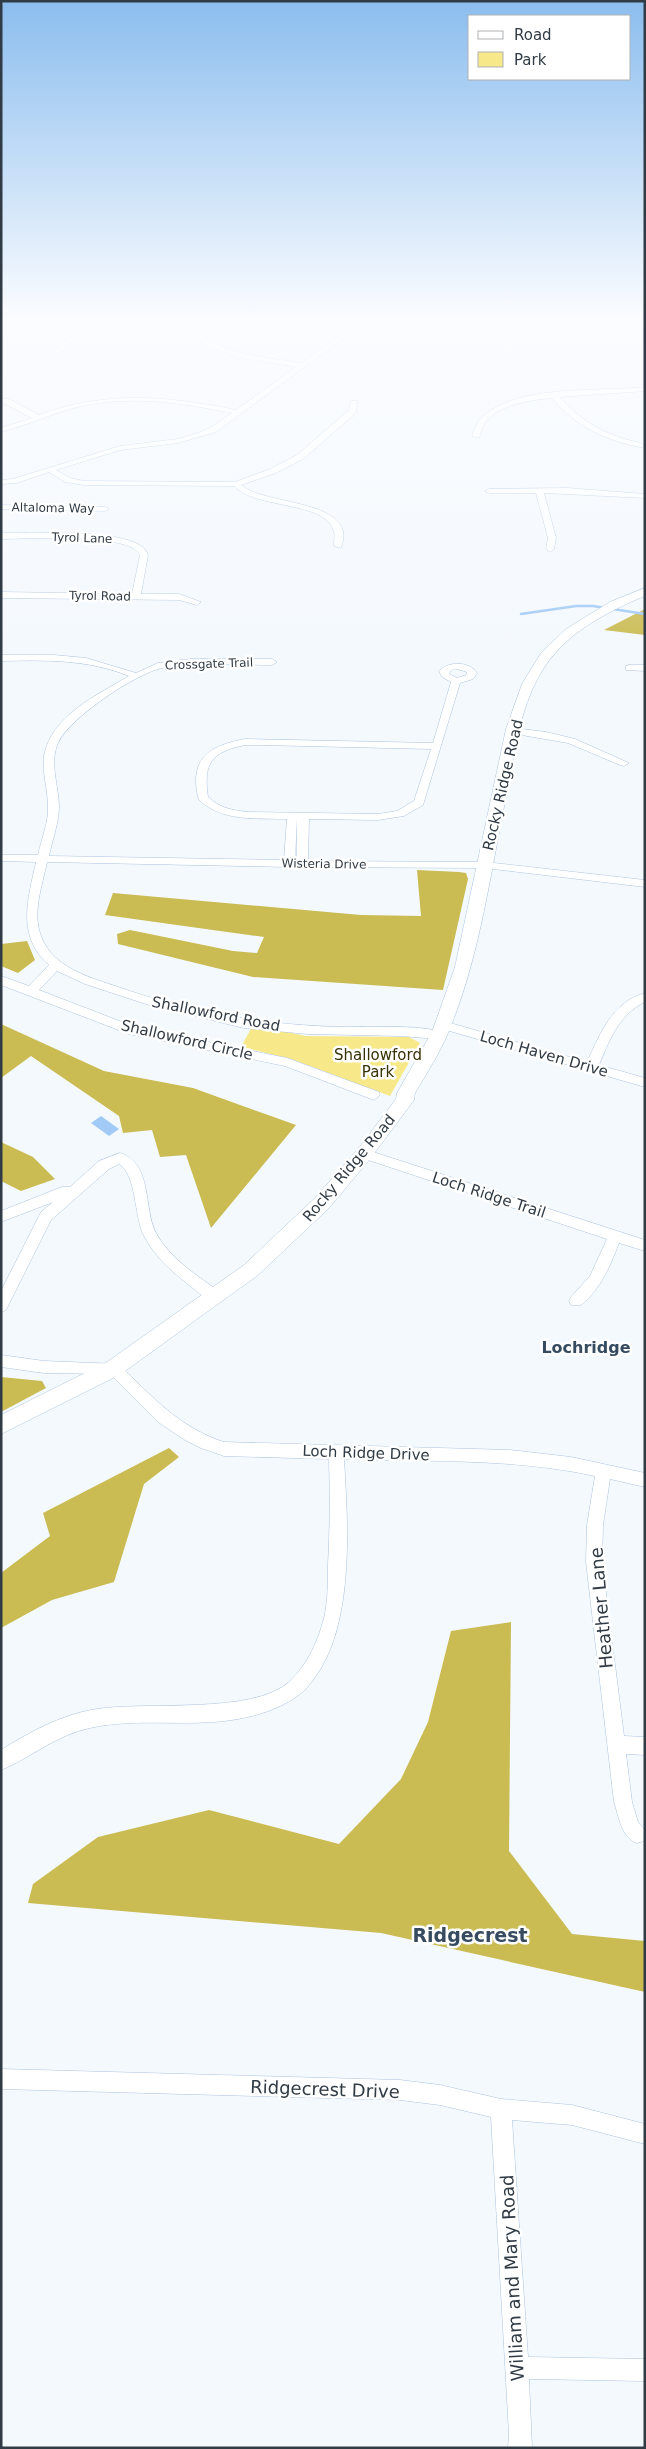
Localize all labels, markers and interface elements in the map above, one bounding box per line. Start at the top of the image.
legend [468,15,631,80]
text: Road [514,26,552,44]
text: Park [514,51,547,69]
street label: Altaloma Way [12,500,94,516]
street label: Tyrol Lane [50,530,113,546]
street label: Tyrol Road [68,588,131,604]
street label: Crossgate Trail [165,655,253,673]
street label: Rocky Ridge Road [479,718,527,852]
street label: Wisteria Drive [282,856,366,872]
street label: Shallowford Road [150,993,282,1035]
street label: Shallowford Circle [119,1016,255,1064]
street label: Loch Haven Drive [478,1027,610,1081]
park label: Shallowford Park [334,1046,422,1081]
street label: Rocky Ridge Road [299,1111,399,1225]
street label: Loch Ridge Trail [430,1168,548,1222]
district label: Lochridge [541,1338,631,1357]
street label: Loch Ridge Drive [302,1442,430,1464]
street label: Heather Lane [585,1546,617,1670]
district label: Ridgecrest [412,1924,528,1946]
street label: Ridgecrest Drive [250,2076,400,2102]
street label: William and Mary Road [496,2174,528,2382]

